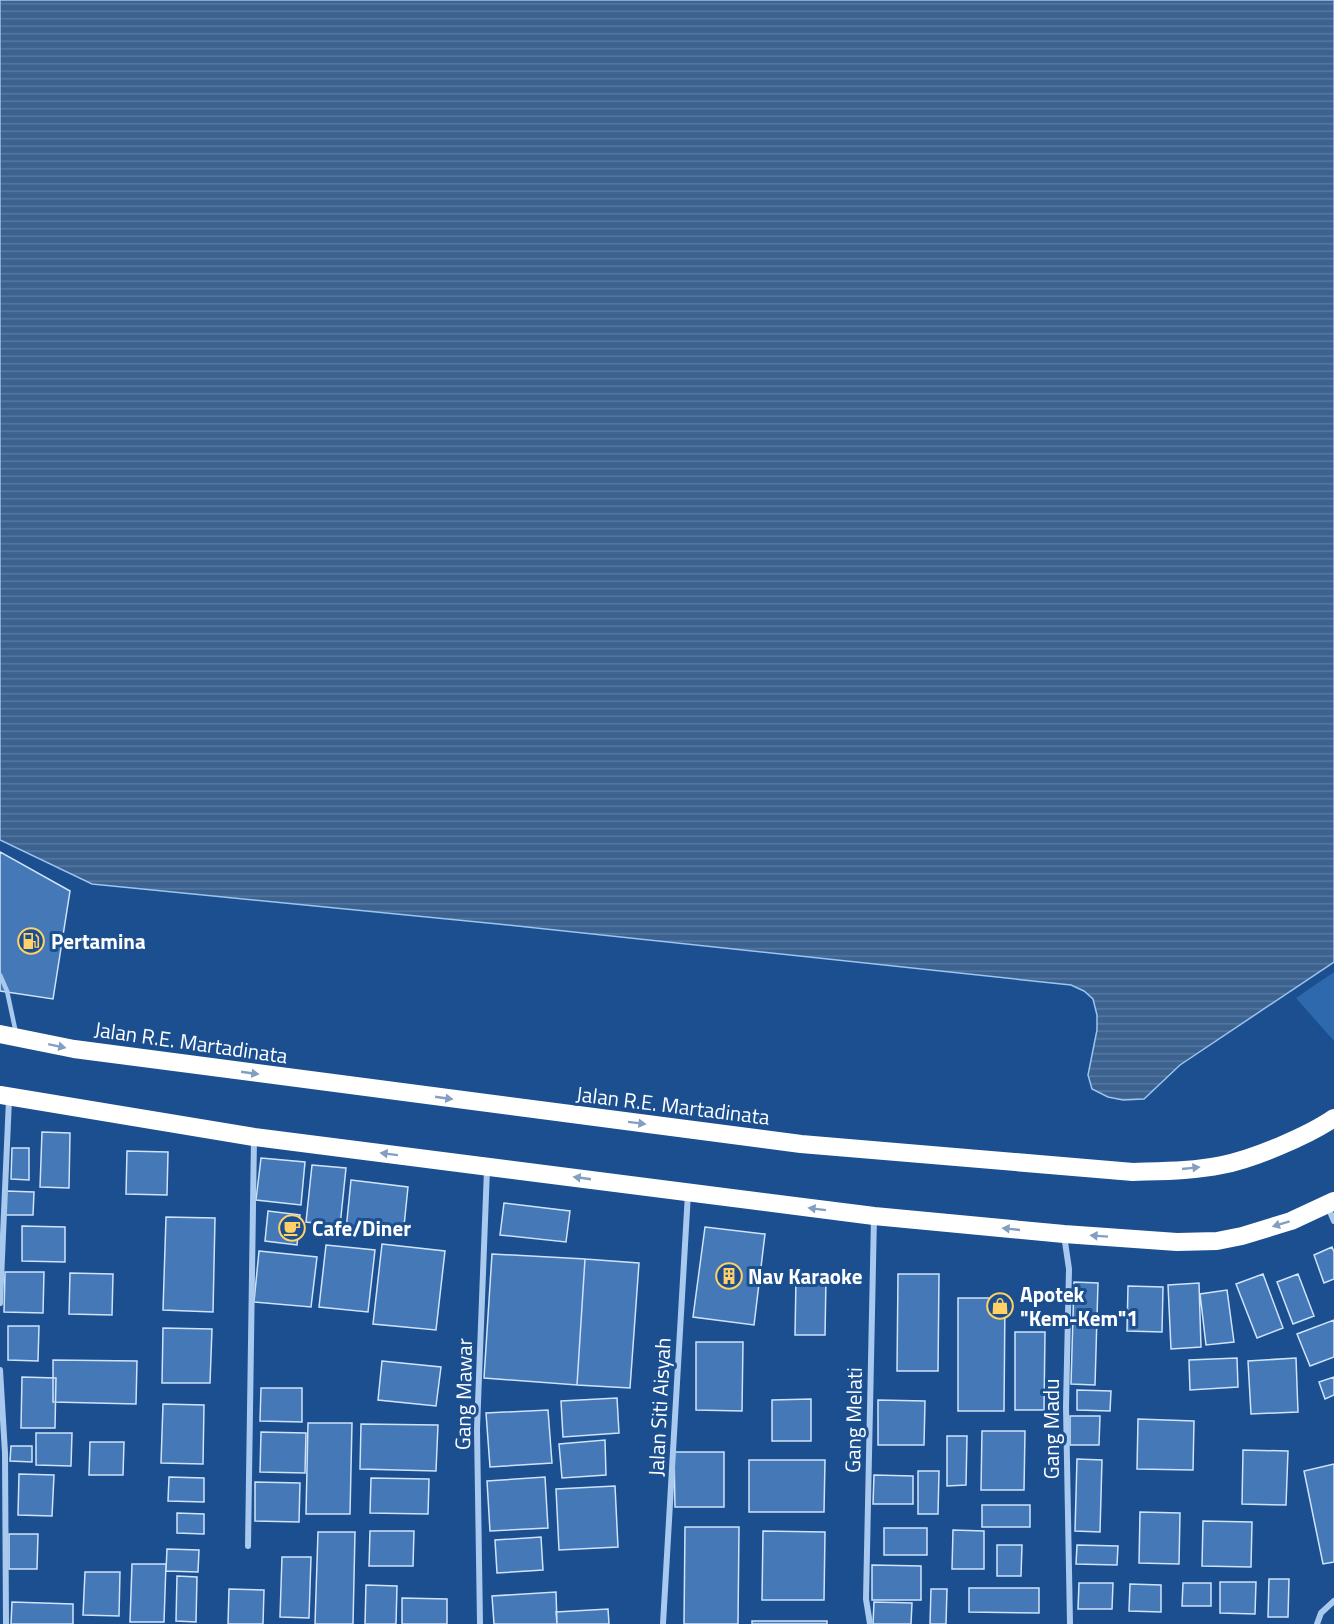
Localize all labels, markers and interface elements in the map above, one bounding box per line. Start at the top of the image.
place label: Pertamina [51,925,146,957]
fuel station icon: Pertamina [16,926,46,956]
street label: Jalan R.E. Martadinata [92,1013,290,1071]
one-way arrow [48,1042,67,1051]
one-way arrow [241,1068,260,1077]
street label: Jalan R.E. Martadinata [574,1077,772,1133]
one-way arrow [434,1094,453,1103]
one-way arrow [628,1119,647,1128]
one-way arrow [379,1149,398,1159]
one-way arrow [1182,1164,1201,1173]
one-way arrow [573,1174,592,1183]
one-way arrow [808,1204,827,1213]
place label: Cafe/Diner [312,1212,411,1244]
cafe icon: Cafe/Diner [277,1213,307,1243]
one-way arrow [1272,1220,1290,1229]
one-way arrow [1002,1224,1021,1234]
one-way arrow [1090,1231,1109,1241]
place label: Nav Karaoke [748,1260,862,1292]
building icon: Nav Karaoke [714,1261,744,1291]
place label: Apotek "Kem-Kem"1 [1020,1278,1138,1334]
shop icon: Apotek "Kem-Kem"1 [985,1291,1015,1321]
street label: Jalan Siti Aisyah [639,1337,679,1477]
street label: Gang Mawar [446,1338,480,1450]
street label: Gang Melati [836,1367,870,1473]
street label: Gang Madu [1035,1379,1067,1479]

